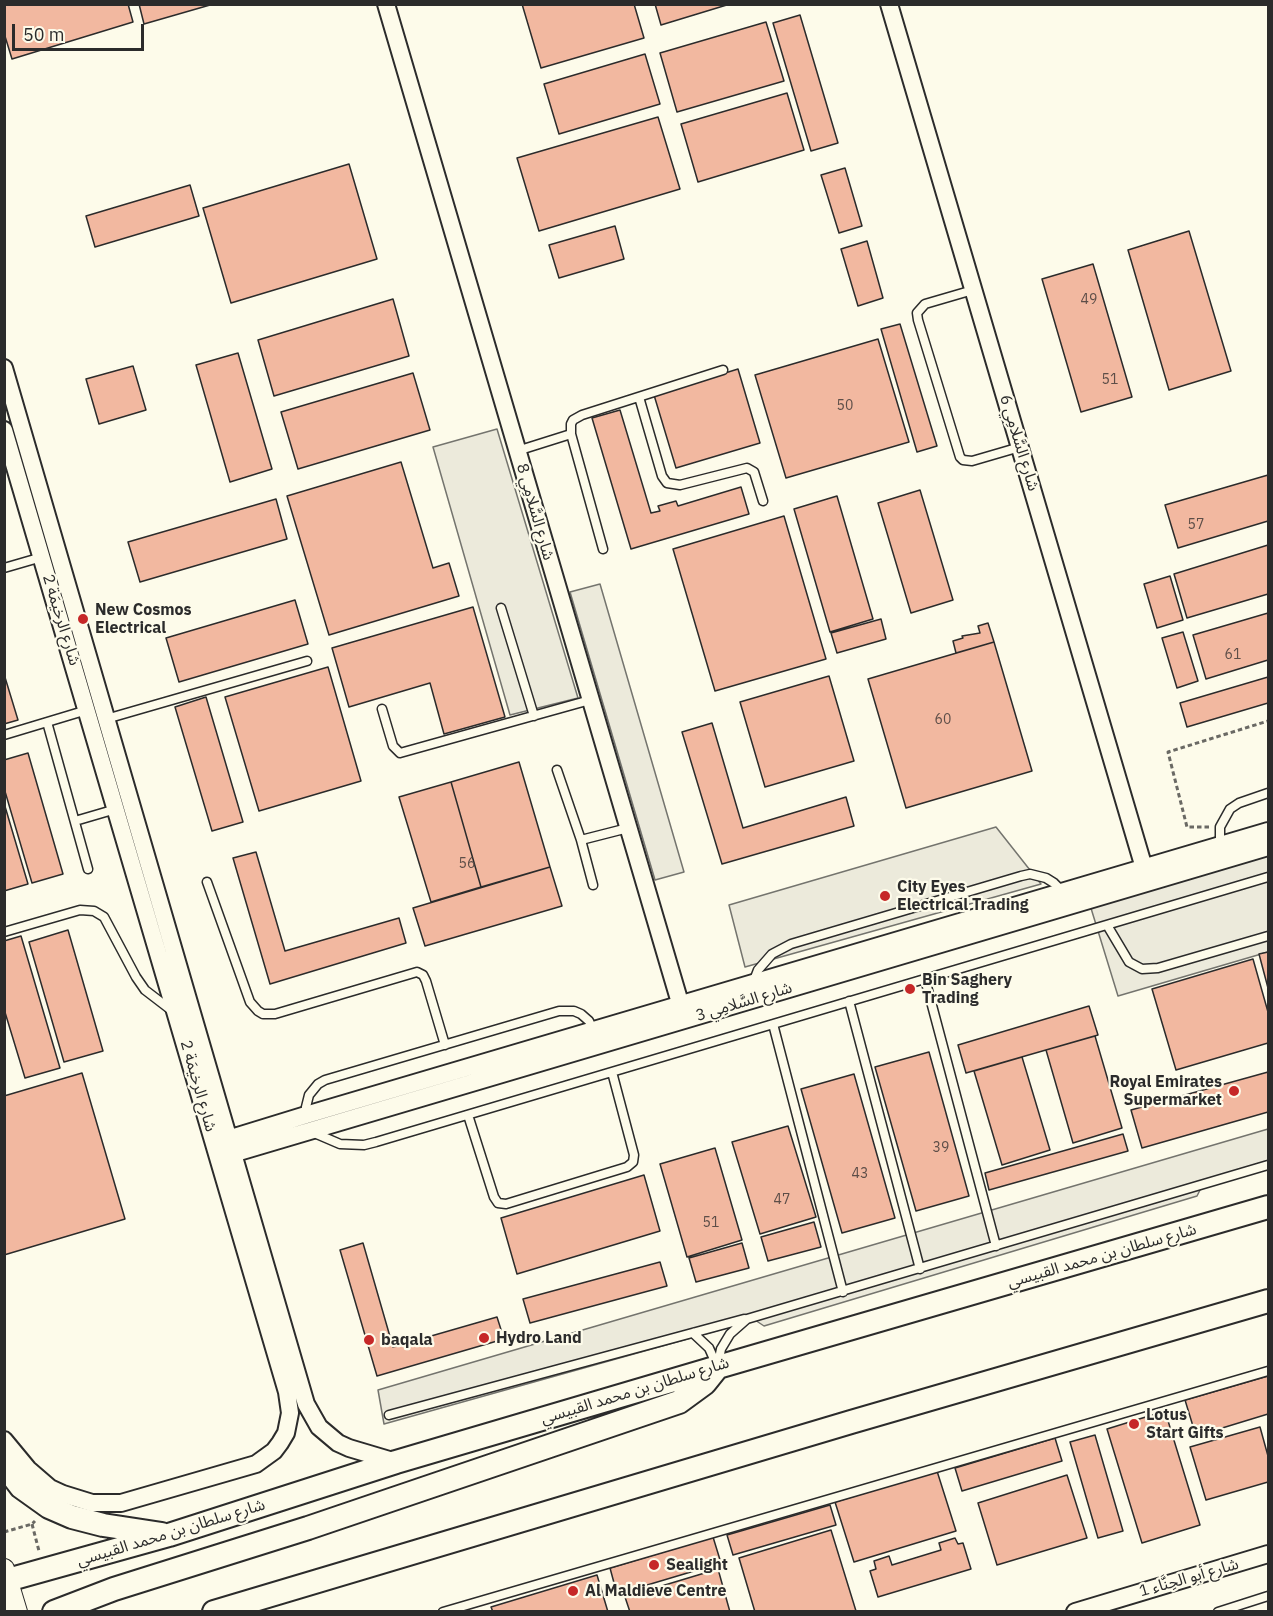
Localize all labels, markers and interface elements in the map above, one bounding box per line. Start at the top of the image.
scale bar [15,12,147,50]
text: 50 m [23,23,65,46]
house number: 49 [1081,292,1097,308]
house number: 51 [1102,372,1118,388]
street label: شارع السَّلامِي 6 [995,393,1043,493]
house number: 50 [837,398,853,414]
street label: شارع السَّلامِي 8 [512,461,558,563]
house number: 57 [1188,517,1204,533]
street label: شارع الرخيمَة 2 [38,572,84,668]
place label: New Cosmos Electrical [95,600,192,638]
marker: New Cosmos Electrical [76,612,90,626]
house number: 61 [1225,647,1241,663]
house number: 60 [935,712,951,728]
house number: 56 [459,856,475,872]
place label: City Eyes Electrical Trading [897,877,1029,915]
marker: City Eyes Electrical Trading [878,889,892,903]
place label: Bin Saghery Trading [922,970,1012,1008]
street label: شارع السَّلامِي 3 [694,978,794,1026]
marker: Bin Saghery Trading [903,982,917,996]
street label: شارع الرخيمَة 2 [176,1038,220,1134]
place label: Royal Emirates Supermarket [1110,1072,1222,1110]
marker: Royal Emirates Supermarket [1227,1084,1241,1098]
house number: 39 [933,1140,949,1156]
house number: 43 [852,1166,868,1182]
house number: 47 [774,1192,790,1208]
house number: 51 [703,1215,719,1231]
street label: شارع سلطان بن محمد القبيسي [1005,1220,1199,1292]
place label: Hydro Land [496,1328,582,1348]
place label: baqala [381,1330,433,1350]
marker: Hydro Land [477,1331,491,1345]
marker: baqala [362,1333,376,1347]
street label: شارع سلطان بن محمد القبيسي [539,1353,731,1429]
place label: Lotus Start Gifts [1146,1405,1224,1443]
marker: Lotus Start Gifts [1127,1417,1141,1431]
street label: شارع سلطان بن محمد القبيسي [75,1495,267,1571]
place label: Sealight [666,1555,728,1575]
street label: شارع أبو الحِنَّاء 1 [1137,1555,1241,1601]
marker: Sealight [647,1558,661,1572]
place label: Al Maldieve Centre [585,1581,726,1601]
marker: Al Maldieve Centre [566,1584,580,1598]

